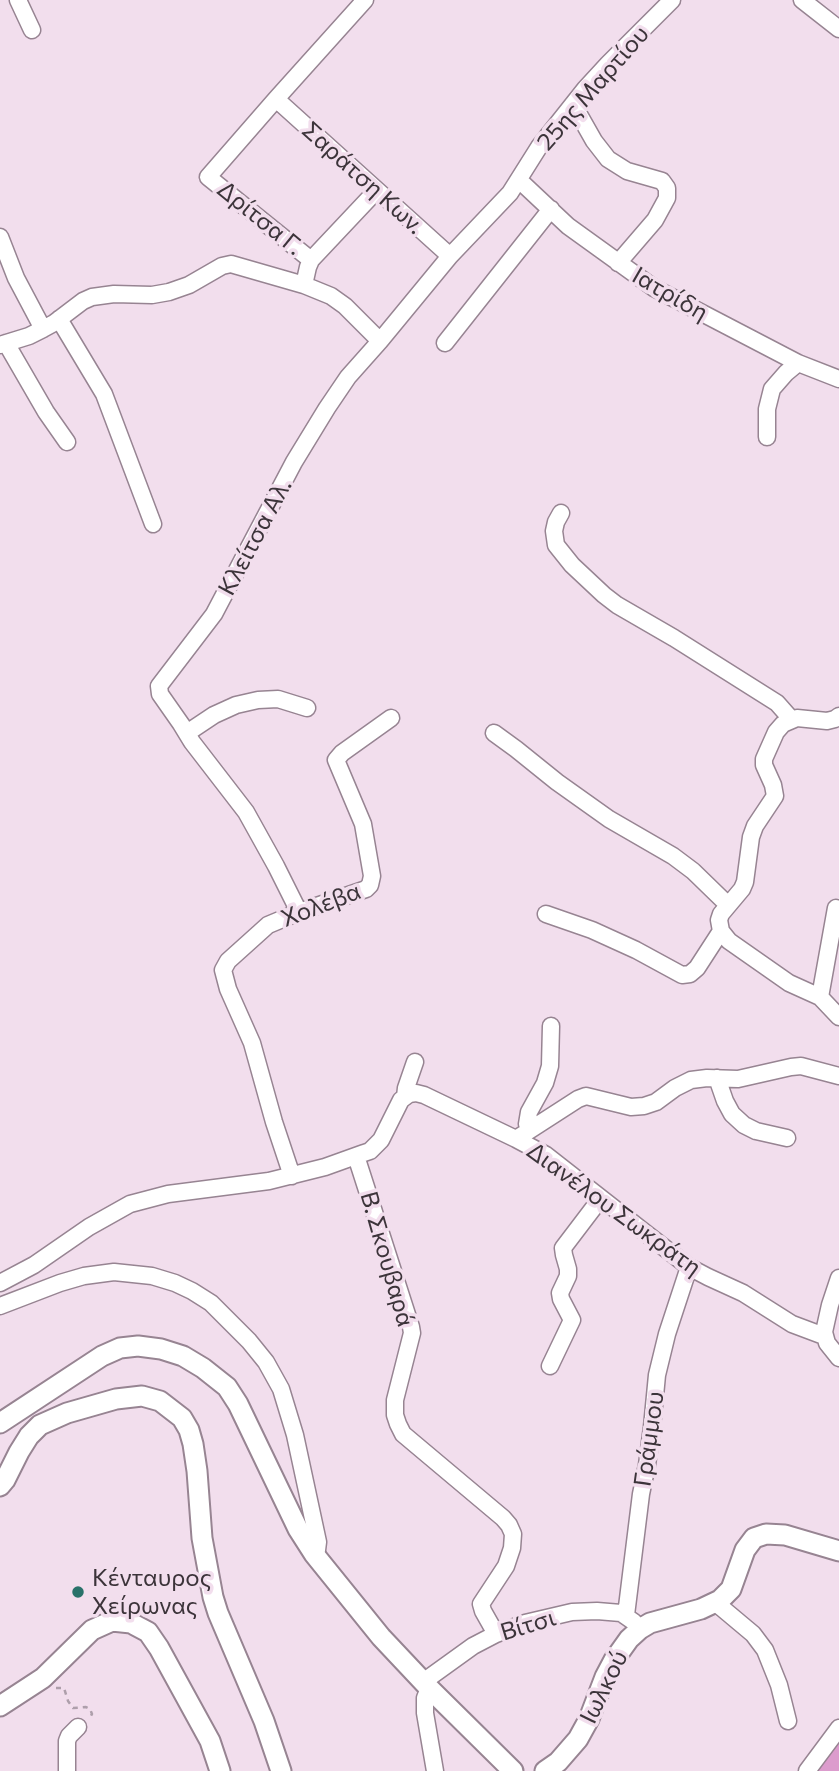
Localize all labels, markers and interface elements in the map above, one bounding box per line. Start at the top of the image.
street label: 25ης Μαρτίου [531,20,655,156]
street label: Σαράτση Κων. [296,116,430,240]
street label: Δρίτσα Γ. [212,175,308,261]
street label: Ιατρίδη [627,261,713,327]
street label: Κλείτσα Αλ. [212,474,298,600]
street label: Χολέβα [277,877,365,933]
street label: Διανέλου Σωκράτη [521,1136,707,1282]
street label: Β. Σκουβαρά [354,1188,420,1330]
street label: Γράμμου [628,1390,670,1488]
place label: Κένταυρος Χείρωνας [92,1564,212,1620]
marker: Κένταυρος Χείρωνας [70,1584,86,1600]
street label: Βίτσι [497,1603,559,1647]
street label: Ιωλκού [574,1646,634,1728]

